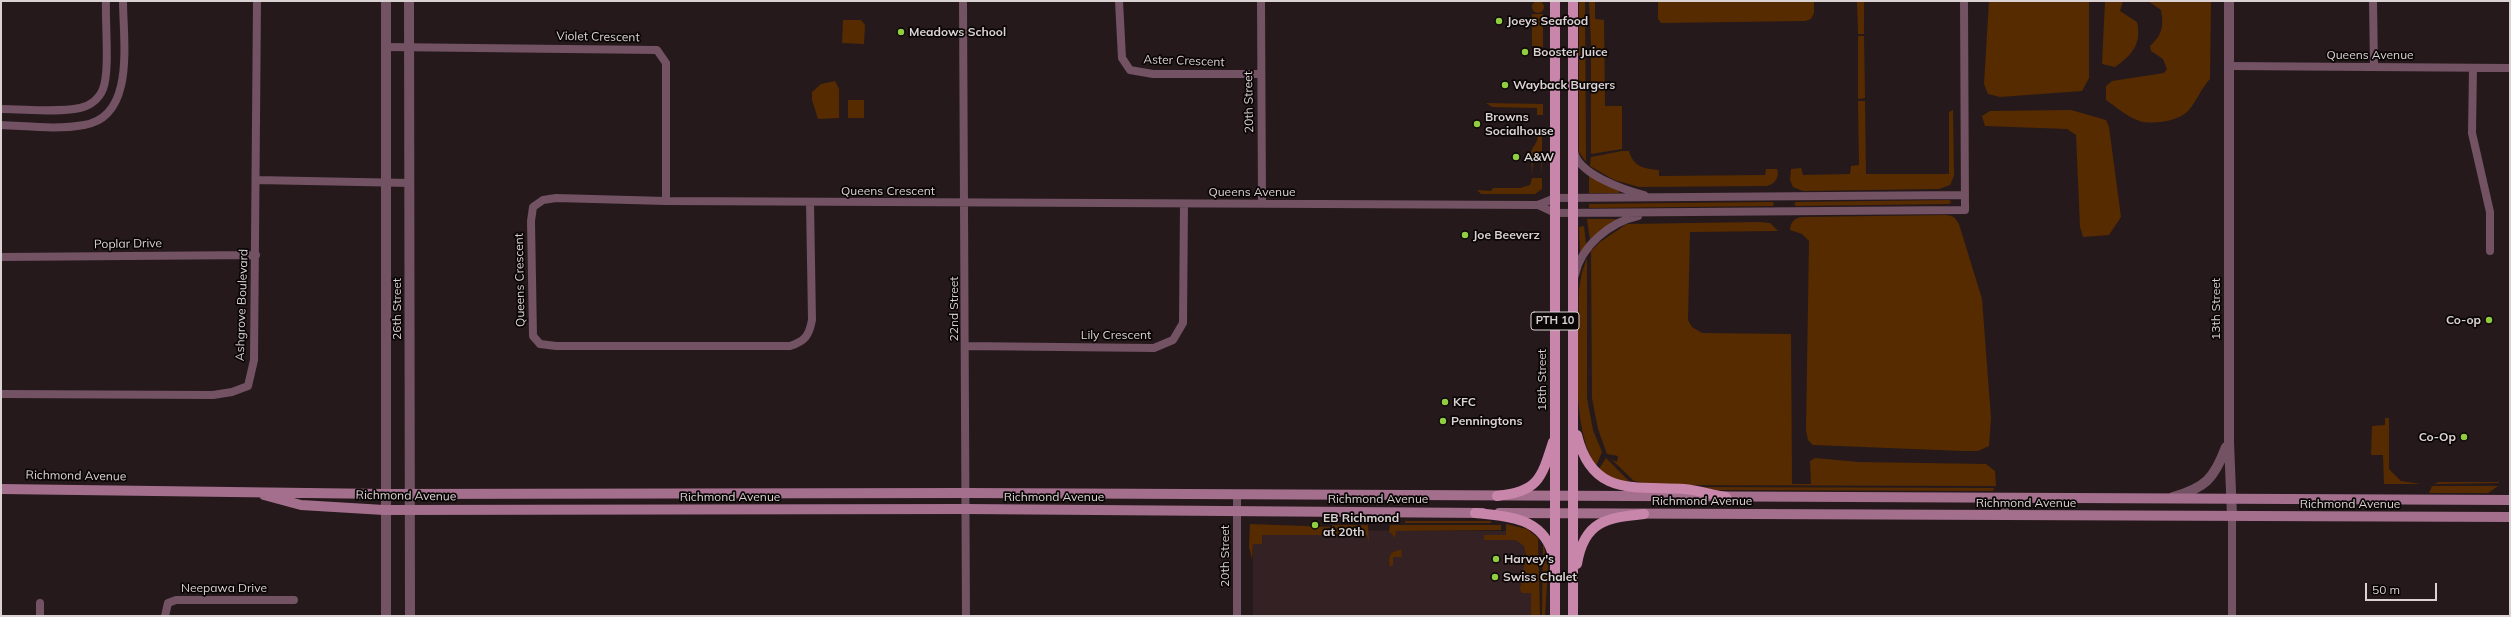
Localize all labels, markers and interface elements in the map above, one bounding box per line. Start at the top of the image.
place label: Joeys Seafood [1507,14,1588,28]
marker: Joeys Seafood [1494,16,1504,26]
place label: Meadows School [909,25,1006,39]
marker: Meadows School [896,27,906,37]
street label: Violet Crescent [556,29,640,45]
place label: Booster Juice [1533,45,1608,59]
marker: Booster Juice [1520,47,1530,57]
street label: Queens Avenue [2326,48,2414,62]
street label: Aster Crescent [1143,52,1225,70]
street label: 20th Street [1241,71,1257,133]
place label: Wayback Burgers [1513,78,1615,92]
marker: Wayback Burgers [1500,80,1510,90]
place label: Browns Socialhouse [1485,110,1554,138]
marker: Browns Socialhouse [1472,119,1482,129]
place label: A&W [1524,150,1554,164]
marker: A&W [1511,152,1521,162]
street label: Queens Crescent [841,184,935,198]
street label: Queens Avenue [1208,185,1296,199]
place label: Joe Beeverz [1473,228,1540,242]
marker: Joe Beeverz [1460,230,1470,240]
street label: Queens Crescent [512,233,528,327]
street label: Poplar Drive [94,236,162,252]
street label: Ashgrove Boulevard [233,249,251,361]
street label: 22nd Street [947,277,961,341]
street label: 26th Street [390,278,404,340]
street label: 13th Street [2209,278,2223,340]
road number: PTH 10 [1531,312,1579,330]
place label: Co-op [2446,313,2481,327]
marker: Co-op [2484,315,2494,325]
street label: Lily Crescent [1081,328,1151,342]
street label: 18th Street [1535,349,1549,411]
place label: KFC [1453,395,1476,409]
marker: KFC [1440,397,1450,407]
place label: Penningtons [1451,414,1522,428]
marker: Penningtons [1438,416,1448,426]
place label: Co-Op [2419,430,2456,444]
marker: Co-Op [2459,432,2469,442]
street label: Richmond Avenue [26,468,126,484]
street label: Richmond Avenue [356,488,456,504]
street label: Richmond Avenue [680,490,780,504]
street label: Richmond Avenue [1004,490,1104,504]
street label: Richmond Avenue [1328,492,1428,506]
street label: Richmond Avenue [1652,494,1752,508]
street label: Richmond Avenue [1976,496,2076,510]
street label: Richmond Avenue [2300,497,2400,511]
place label: EB Richmond at 20th [1323,511,1399,539]
marker: EB Richmond at 20th [1310,520,1320,530]
street label: 20th Street [1218,525,1232,587]
place label: Harvey's [1504,552,1554,566]
marker: Harvey's [1491,554,1501,564]
place label: Swiss Chalet [1503,570,1577,584]
marker: Swiss Chalet [1490,572,1500,582]
scale bar [2367,575,2439,601]
street label: Neepawa Drive [181,581,267,595]
text: 50 m [2372,582,2400,597]

